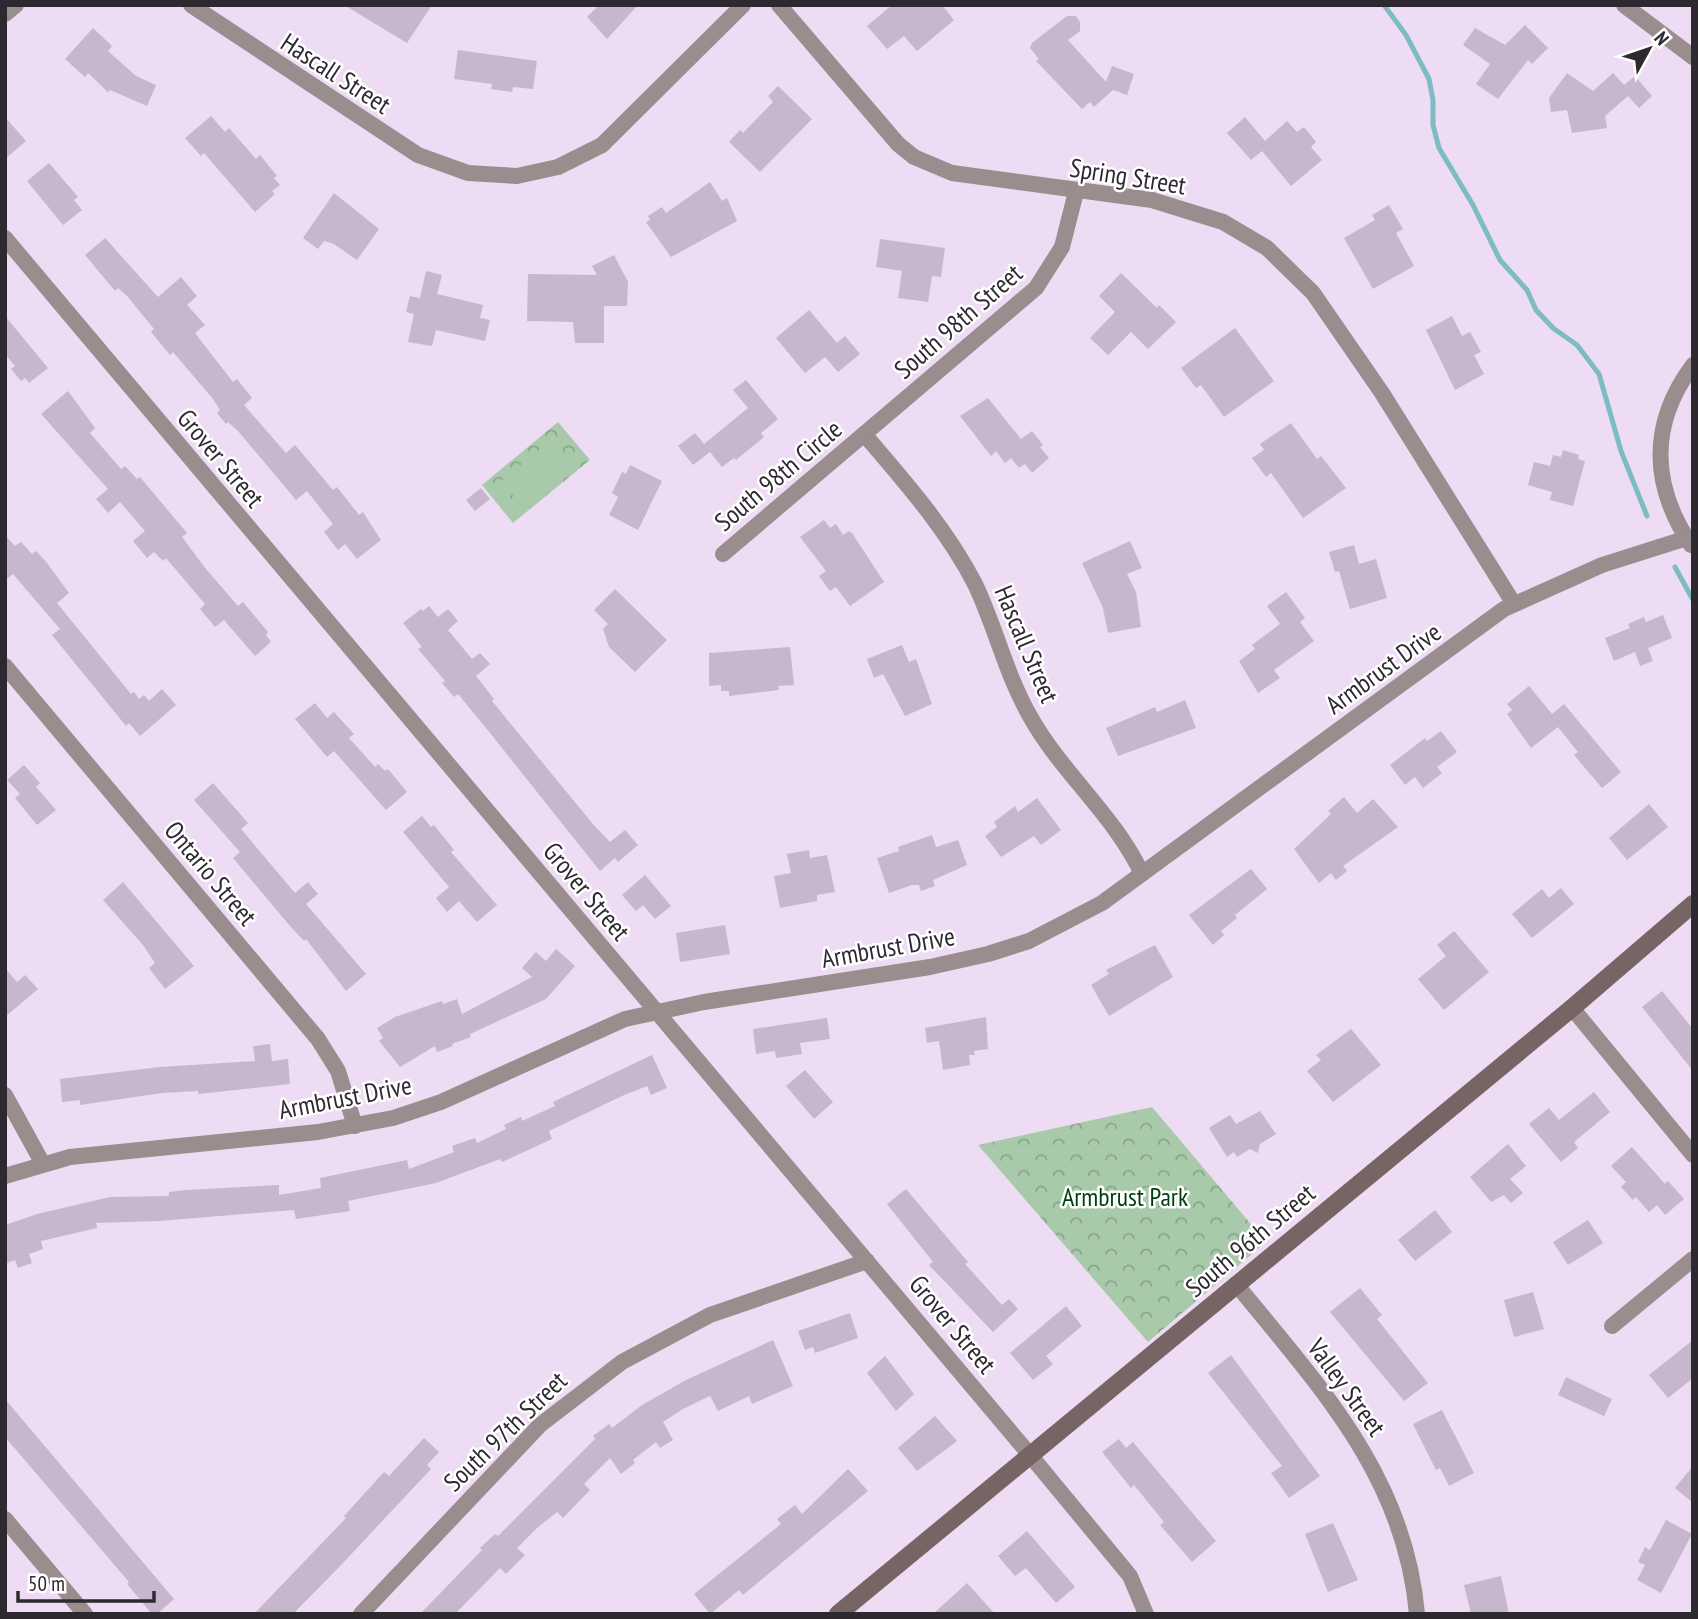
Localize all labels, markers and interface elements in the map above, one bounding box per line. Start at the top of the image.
north arrow [1614,14,1684,84]
street label: Hascall Street [275,25,397,121]
text: N [1650,26,1675,50]
street label: Spring Street [1068,151,1188,201]
street label: South 98th Street [887,256,1029,386]
street label: Grover Street [170,402,272,514]
street label: South 98th Circle [708,412,848,538]
street label: Hascall Street [988,580,1066,708]
street label: Armbrust Drive [1319,615,1447,721]
street label: Ontario Street [158,814,264,932]
street label: Grover Street [536,835,638,947]
street label: Armbrust Drive [819,919,957,975]
street label: Armbrust Drive [276,1068,414,1126]
street label: South 96th Street [1178,1176,1322,1304]
park label: Armbrust Park [1062,1180,1188,1213]
street label: Grover Street [902,1268,1004,1380]
street label: Valley Street [1300,1331,1393,1442]
street label: South 97th Street [436,1364,574,1498]
scale bar [18,1560,154,1604]
text: 50 m [28,1570,65,1597]

